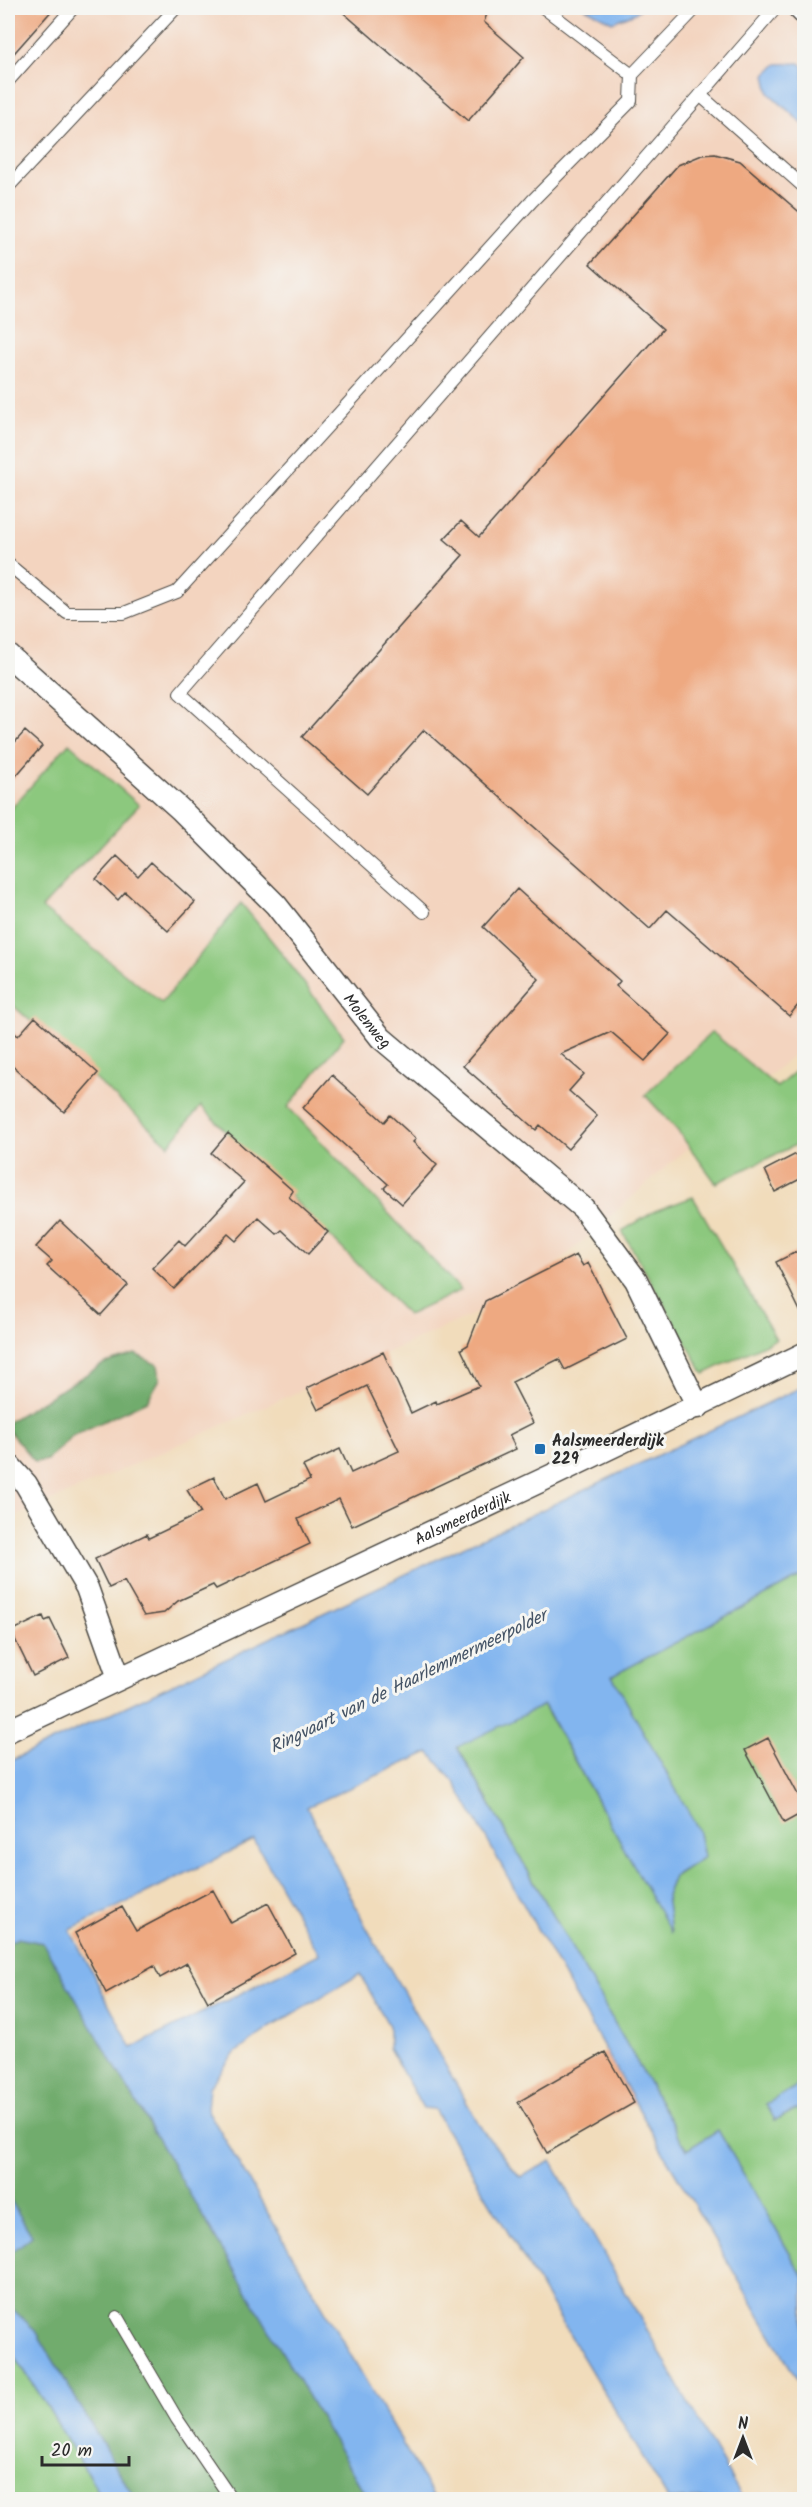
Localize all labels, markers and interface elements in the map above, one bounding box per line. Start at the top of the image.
street label: Molenweg [336,988,396,1055]
place label: Aalsmeerderdijk 229 [552,1429,665,1472]
marker: Aalsmeerderdijk 229 [533,1442,547,1456]
street label: Aalsmeerderdijk [410,1485,516,1552]
water label: Ringvaart van de Haarlemmermeerpolder [265,1601,556,1762]
north arrow [713,2408,773,2468]
text: N [738,2412,748,2437]
scale bar [42,2429,129,2467]
text: 20 m [51,2437,92,2466]

